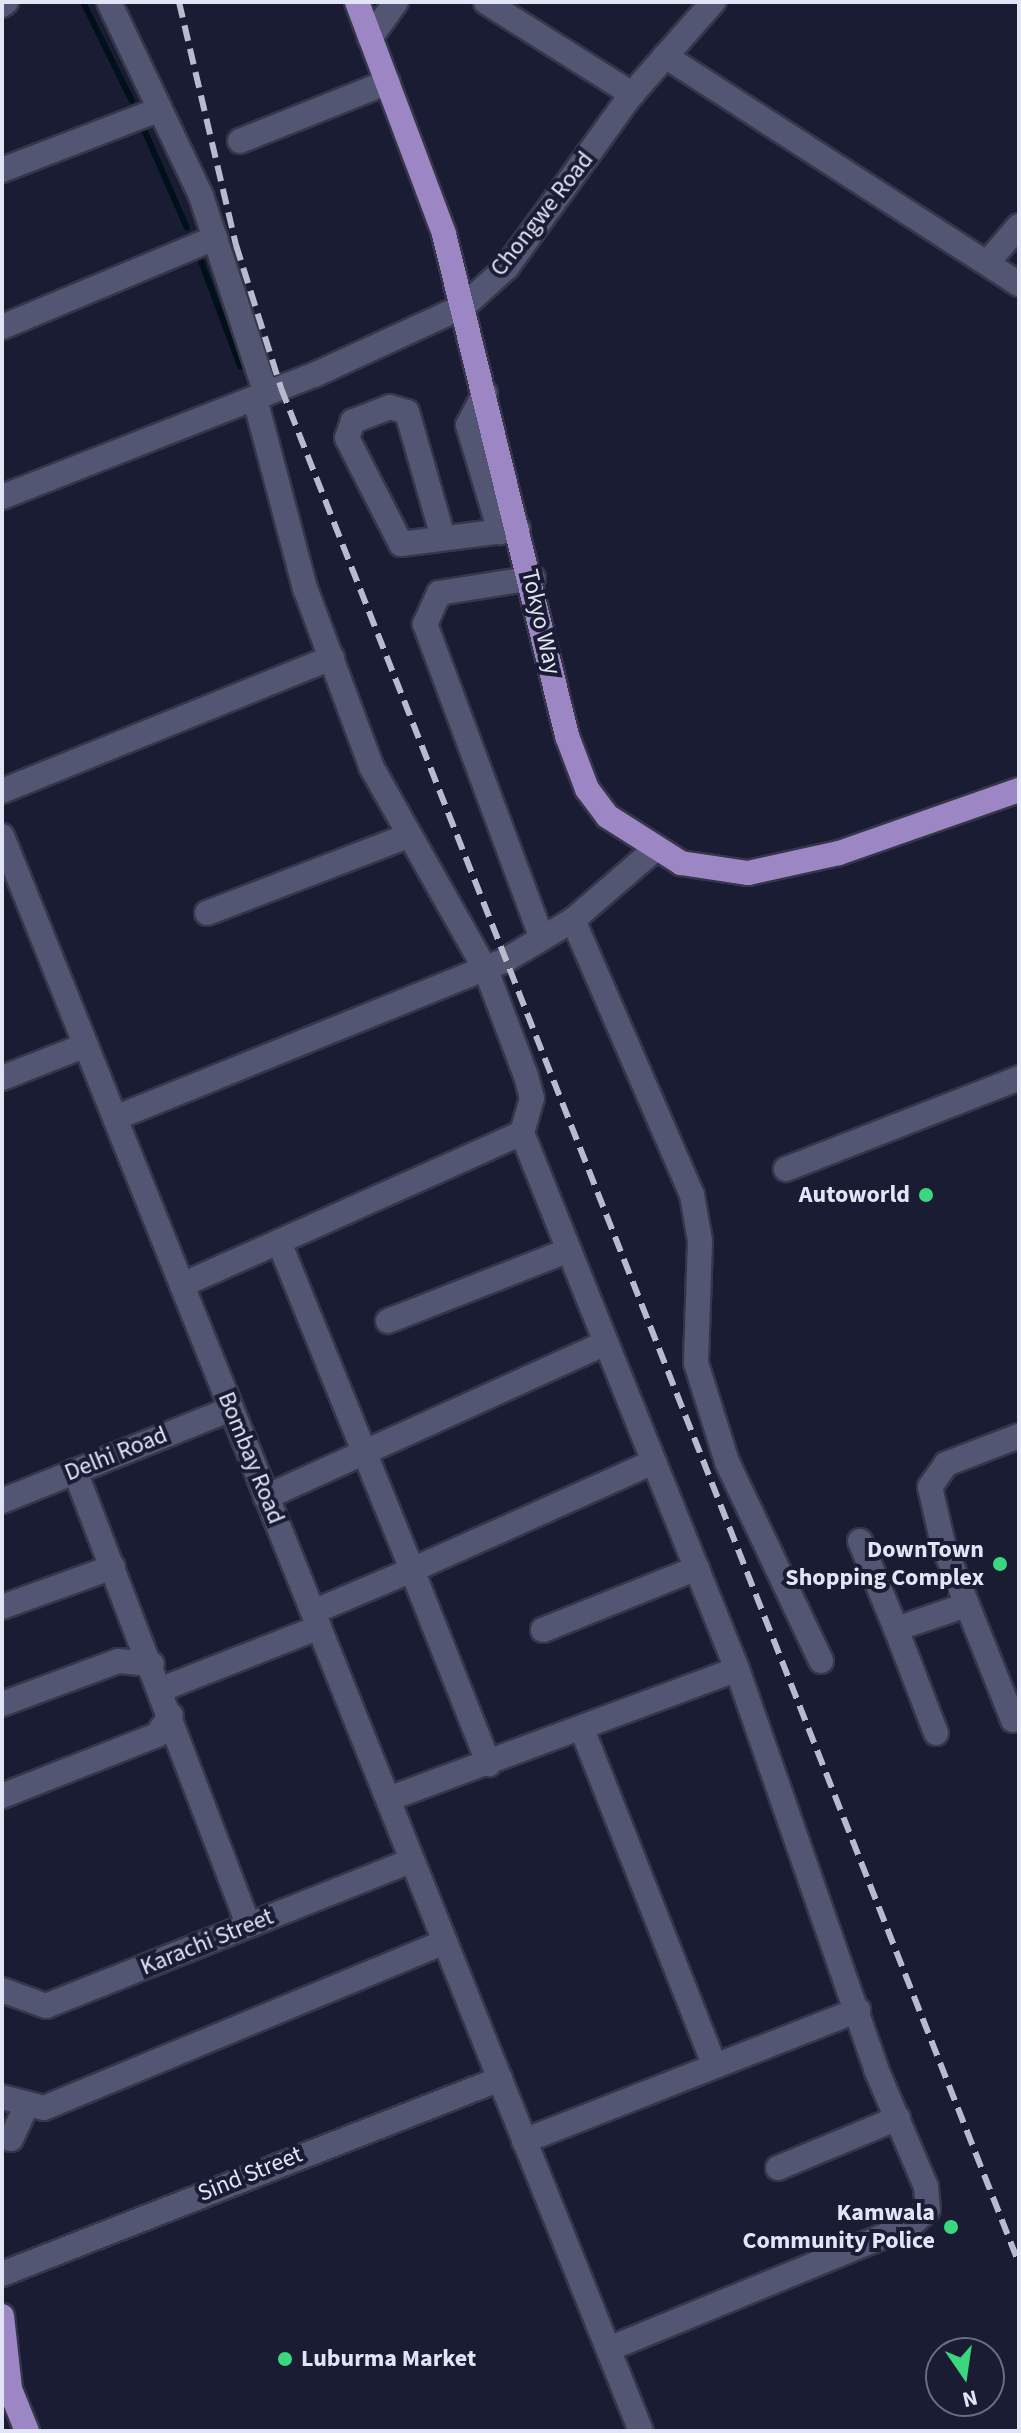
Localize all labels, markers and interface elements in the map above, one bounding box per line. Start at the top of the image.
street label: Chongwe Road [484,146,600,282]
street label: Tokyo Way [515,567,567,677]
place label: Autoworld [799,1181,910,1209]
marker: Autoworld [917,1186,935,1204]
street label: Bombay Road [212,1388,290,1528]
street label: Delhi Road [61,1420,171,1488]
place label: DownTown Shopping Complex [785,1536,984,1592]
marker: DownTown Shopping Complex [991,1555,1009,1573]
street label: Karachi Street [136,1902,278,1982]
street label: Sind Street [194,2140,306,2208]
place label: Kamwala Community Police [742,2199,935,2255]
marker: Kamwala Community Police [942,2218,960,2236]
north arrow [925,2337,1005,2417]
place label: Luburma Market [301,2345,476,2373]
marker: Luburma Market [276,2350,294,2368]
text: N [959,2381,981,2416]

